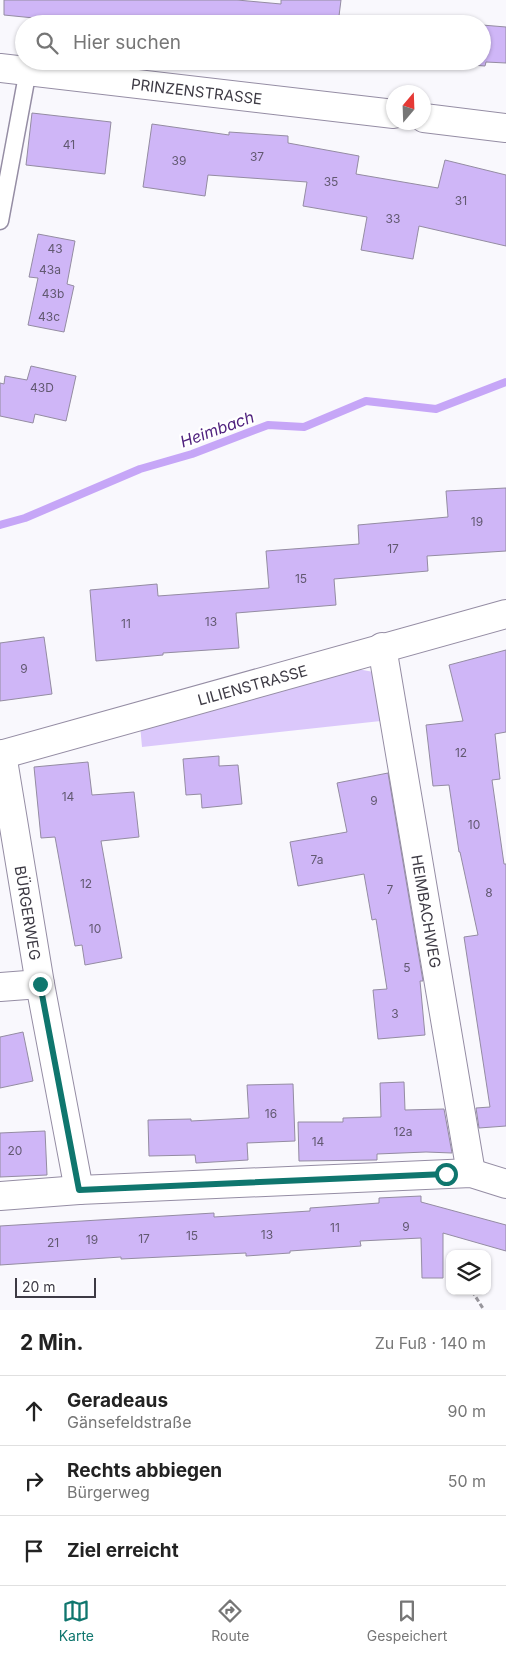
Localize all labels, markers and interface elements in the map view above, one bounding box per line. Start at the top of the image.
search box [15,15,491,70]
icon: search [33,29,61,57]
text: Hier suchen [73,31,181,54]
street label: PRINZENSTRASSE [130,74,263,108]
north arrow [386,85,431,130]
house number: 41 [63,137,75,152]
house number: 37 [250,149,264,164]
house number: 39 [172,153,186,168]
house number: 35 [324,174,338,189]
house number: 31 [455,193,467,208]
house number: 33 [386,211,400,226]
house number: 43 [47,241,63,256]
house number: 43a [39,262,61,277]
house number: 43b [42,286,64,301]
house number: 43c [38,309,60,324]
house number: 43D [30,380,54,395]
water label: Heimbach [177,406,257,452]
house number: 19 [471,514,483,529]
house number: 17 [387,541,399,556]
house number: 15 [295,571,307,586]
house number: 13 [205,614,217,629]
house number: 11 [121,616,131,631]
street label: LILIENSTRASSE [195,660,309,709]
house number: 9 [20,661,28,676]
house number: 12 [455,745,467,760]
house number: 14 [62,789,75,804]
house number: 9 [370,793,378,808]
house number: 10 [468,817,480,832]
house number: 7a [311,852,323,867]
street label: HEIMBACHWEG [408,853,446,969]
street label: BÜRGERWEG [11,864,45,962]
house number: 12 [80,876,92,891]
house number: 7 [387,882,394,897]
house number: 8 [485,885,493,900]
house number: 10 [89,921,101,936]
house number: 5 [403,960,411,975]
route end [29,973,52,996]
house number: 3 [391,1006,399,1021]
house number: 16 [265,1106,277,1121]
house number: 12a [394,1124,412,1139]
house number: 14 [312,1134,325,1149]
house number: 20 [8,1143,22,1158]
route start [435,1163,458,1186]
house number: 9 [402,1219,410,1234]
house number: 11 [330,1220,340,1235]
house number: 13 [261,1227,273,1242]
house number: 15 [186,1228,198,1243]
house number: 17 [138,1231,150,1246]
house number: 19 [86,1232,98,1247]
house number: 21 [47,1235,59,1250]
map controls [446,1250,491,1295]
button: layers [446,1250,491,1295]
scale bar [15,1275,96,1298]
text: 20 m [22,1278,56,1295]
text: 2 Min. [20,1330,84,1355]
text: Zu Fuß · 140 m [375,1333,486,1353]
text: Geradeaus [67,1389,168,1412]
icon: ahead [20,1397,48,1425]
text: 90 m [447,1401,486,1421]
text: Gänsefeldstraße [67,1412,191,1432]
text: Rechts abbiegen [67,1459,222,1482]
icon: right [20,1467,48,1495]
text: 50 m [448,1471,486,1491]
text: Bürgerweg [67,1482,150,1502]
icon: arrive [20,1537,48,1565]
text: Ziel erreicht [67,1539,179,1562]
tab: Karte [59,1597,94,1644]
tab: Route [211,1597,249,1644]
tab: Gespeichert [367,1597,447,1644]

